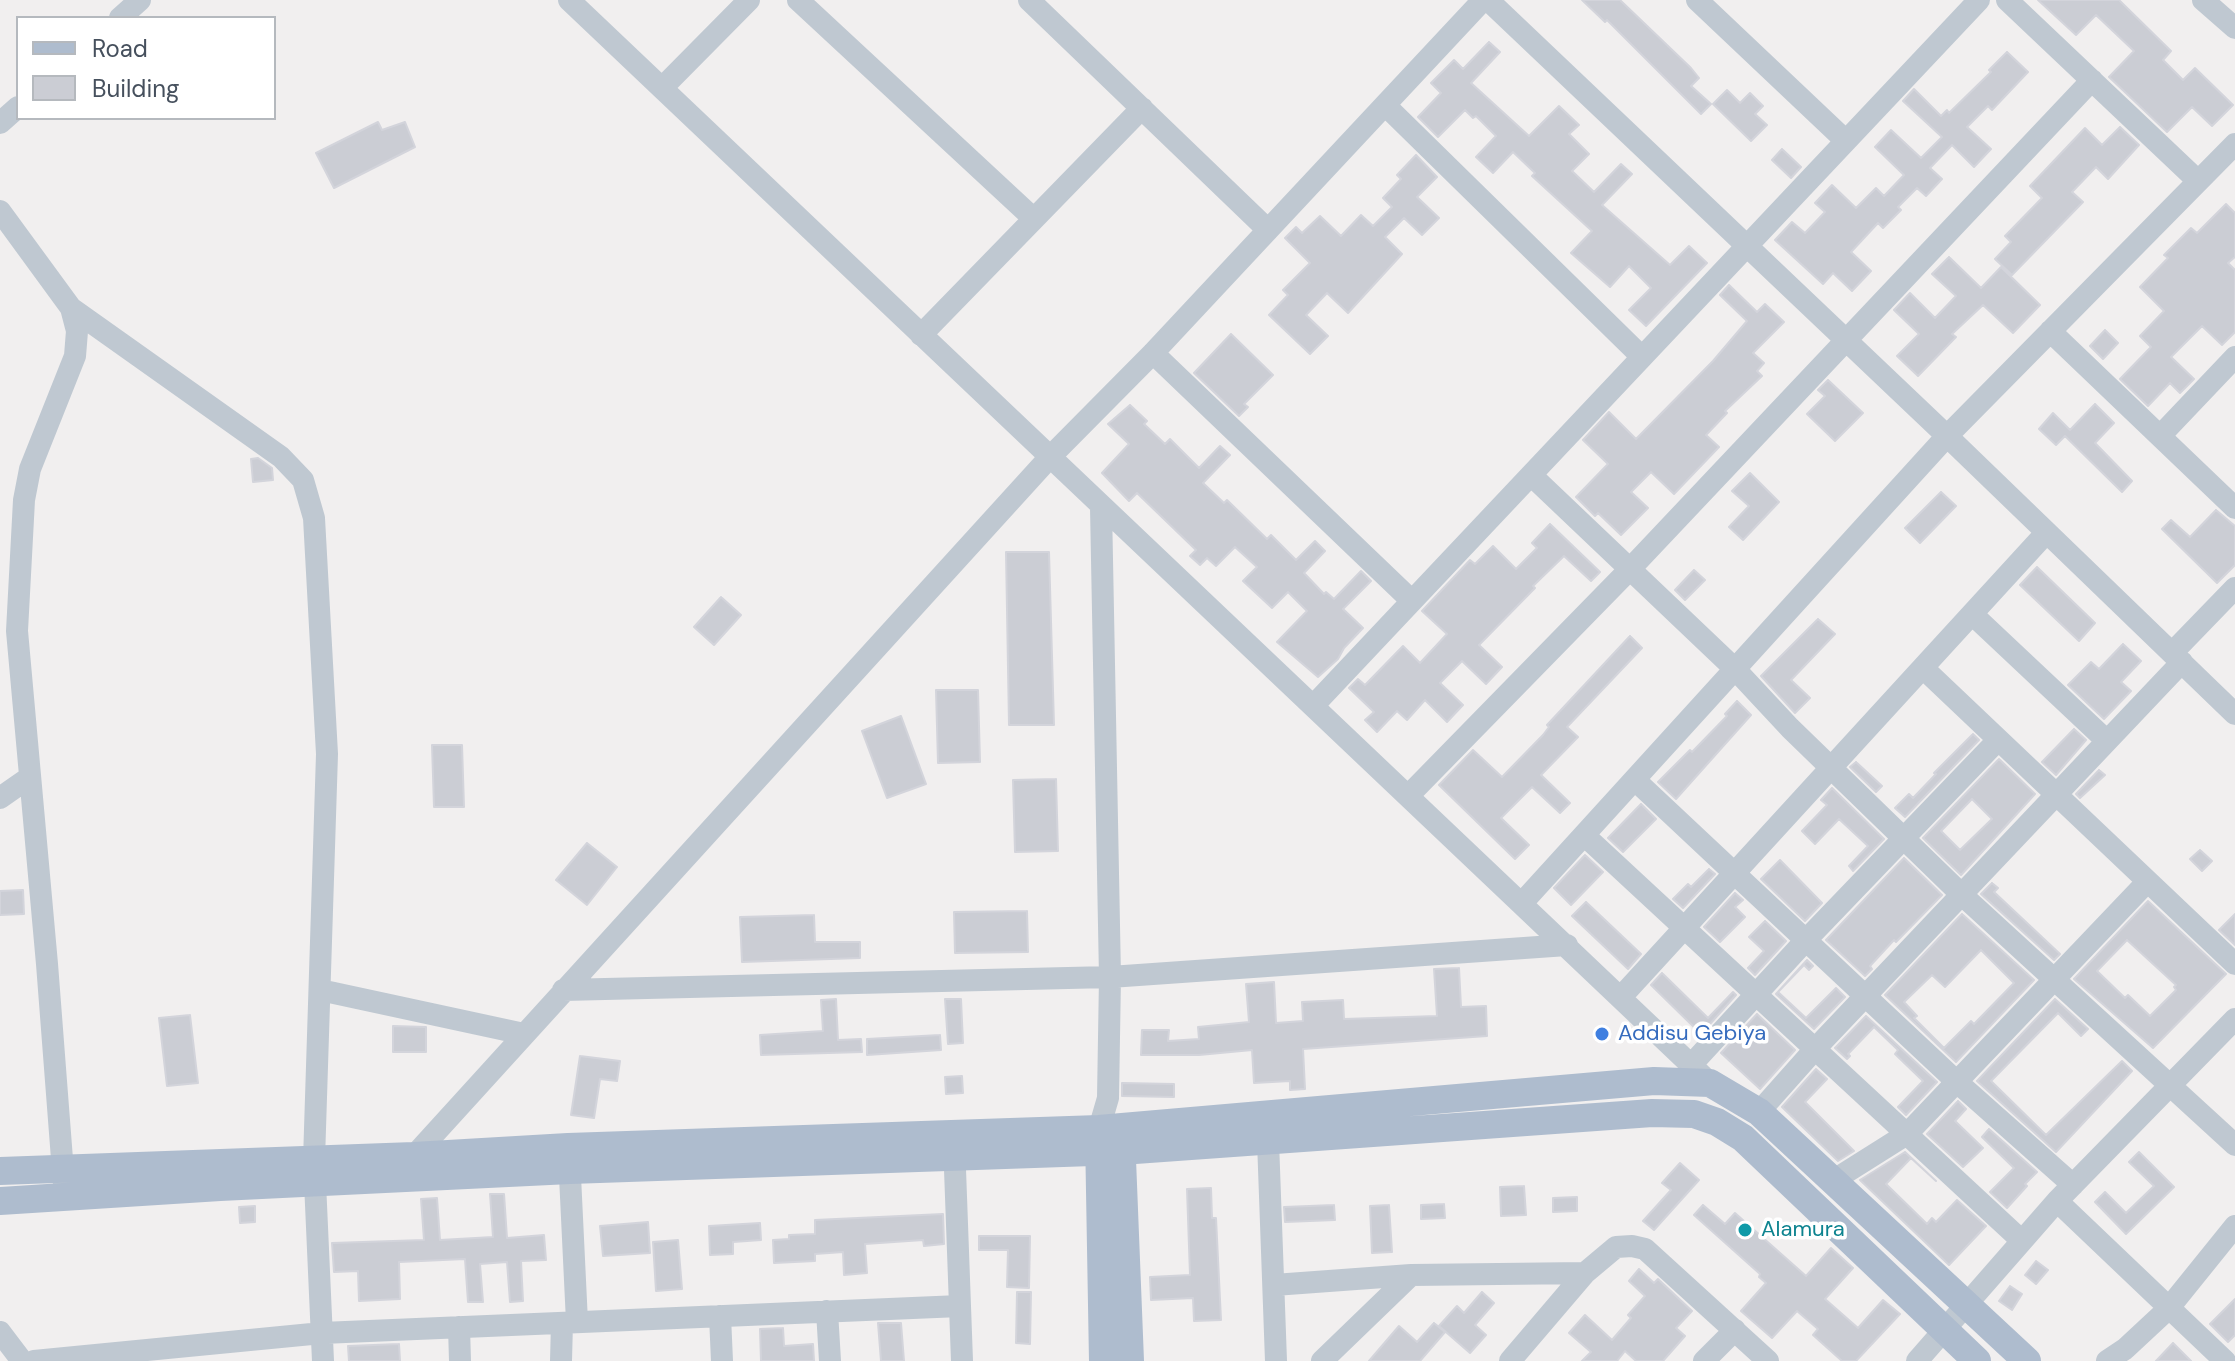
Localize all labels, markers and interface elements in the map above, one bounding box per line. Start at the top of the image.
legend [16,16,276,120]
text: Road [92,33,148,64]
text: Building [92,73,179,104]
place label: Addisu Gebiya [1618,1021,1766,1047]
marker: Addisu Gebiya [1593,1025,1611,1043]
place label: Alamura [1761,1217,1845,1243]
marker: Alamura [1736,1221,1754,1239]

